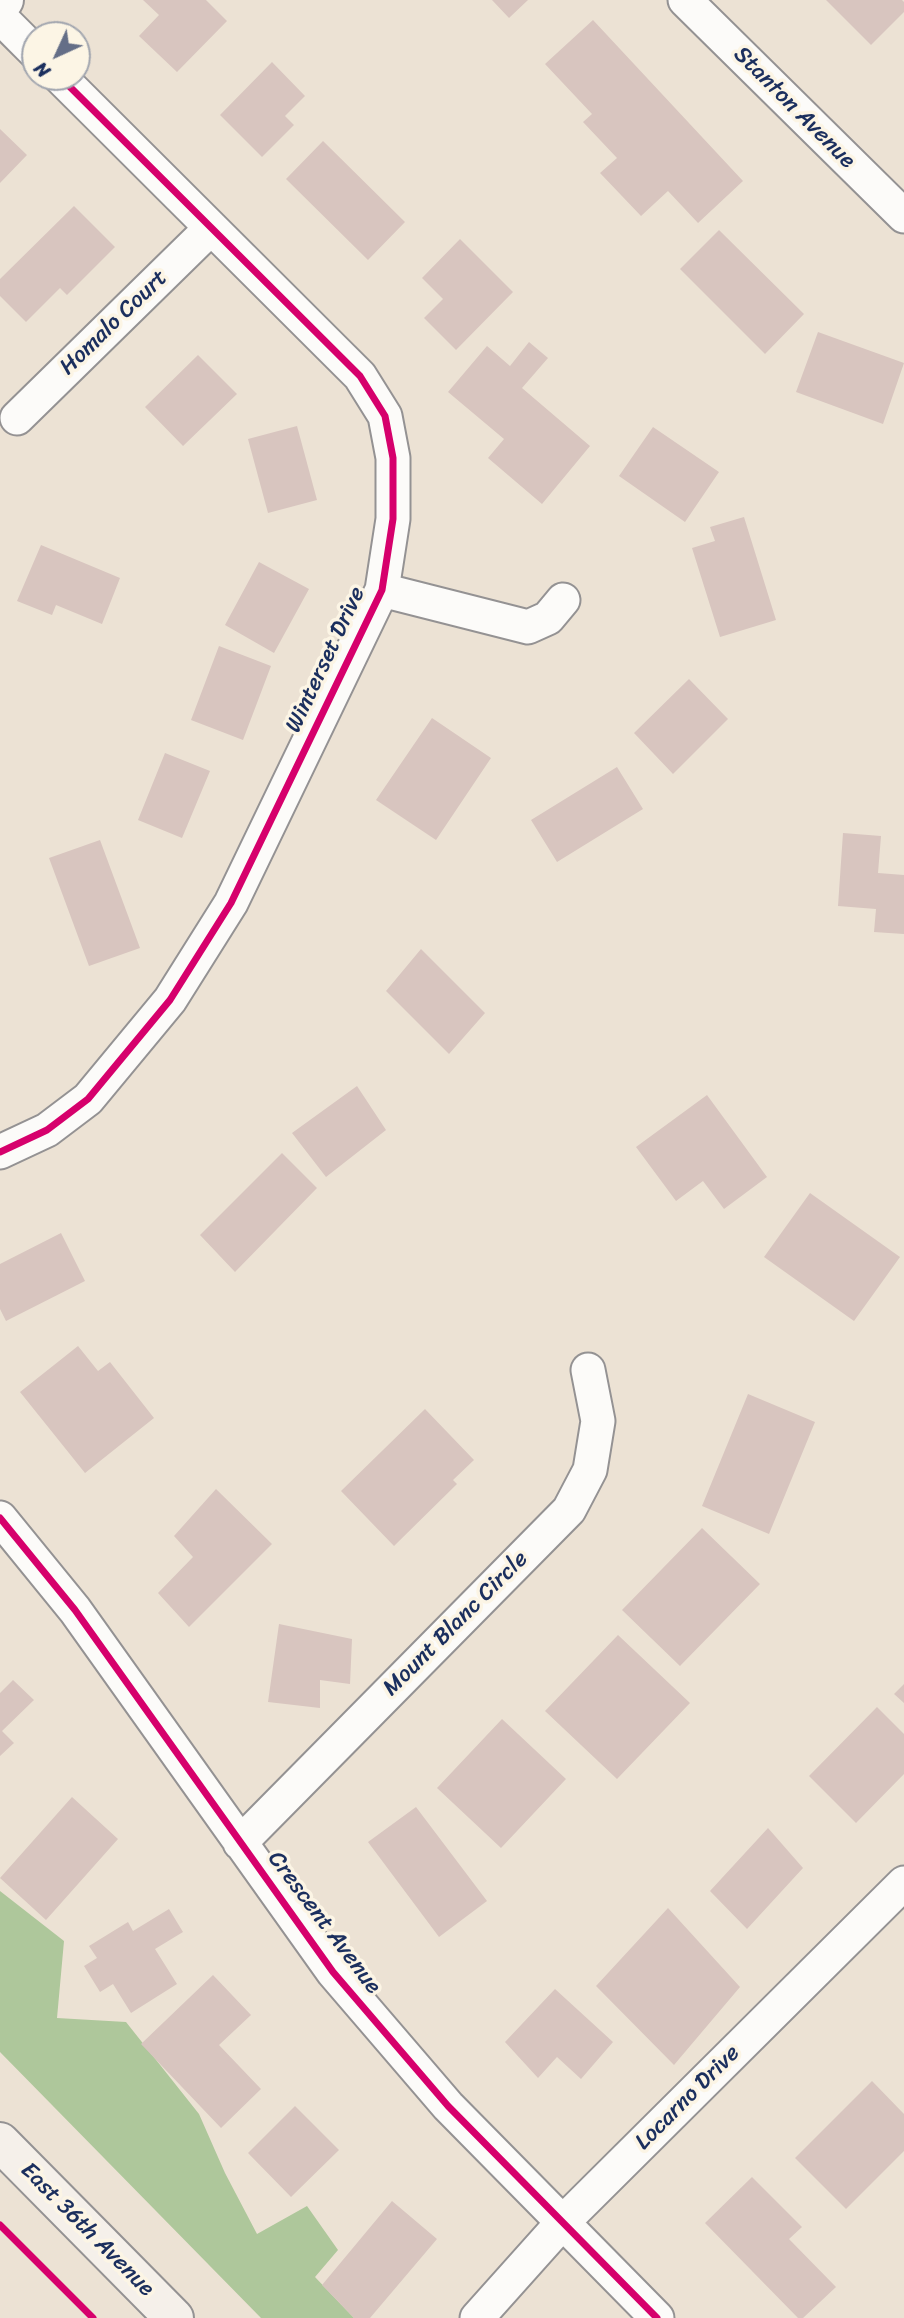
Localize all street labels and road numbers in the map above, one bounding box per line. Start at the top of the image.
street label: Stanton Avenue [727,41,861,175]
street label: Homalo Court [54,265,174,381]
street label: Winterset Drive [280,583,372,737]
street label: Mount Blanc Circle [378,1546,534,1702]
street label: Crescent Avenue [261,1846,387,2000]
street label: Locarno Drive [630,2040,746,2156]
street label: East 36th Avenue [14,2157,160,2303]

